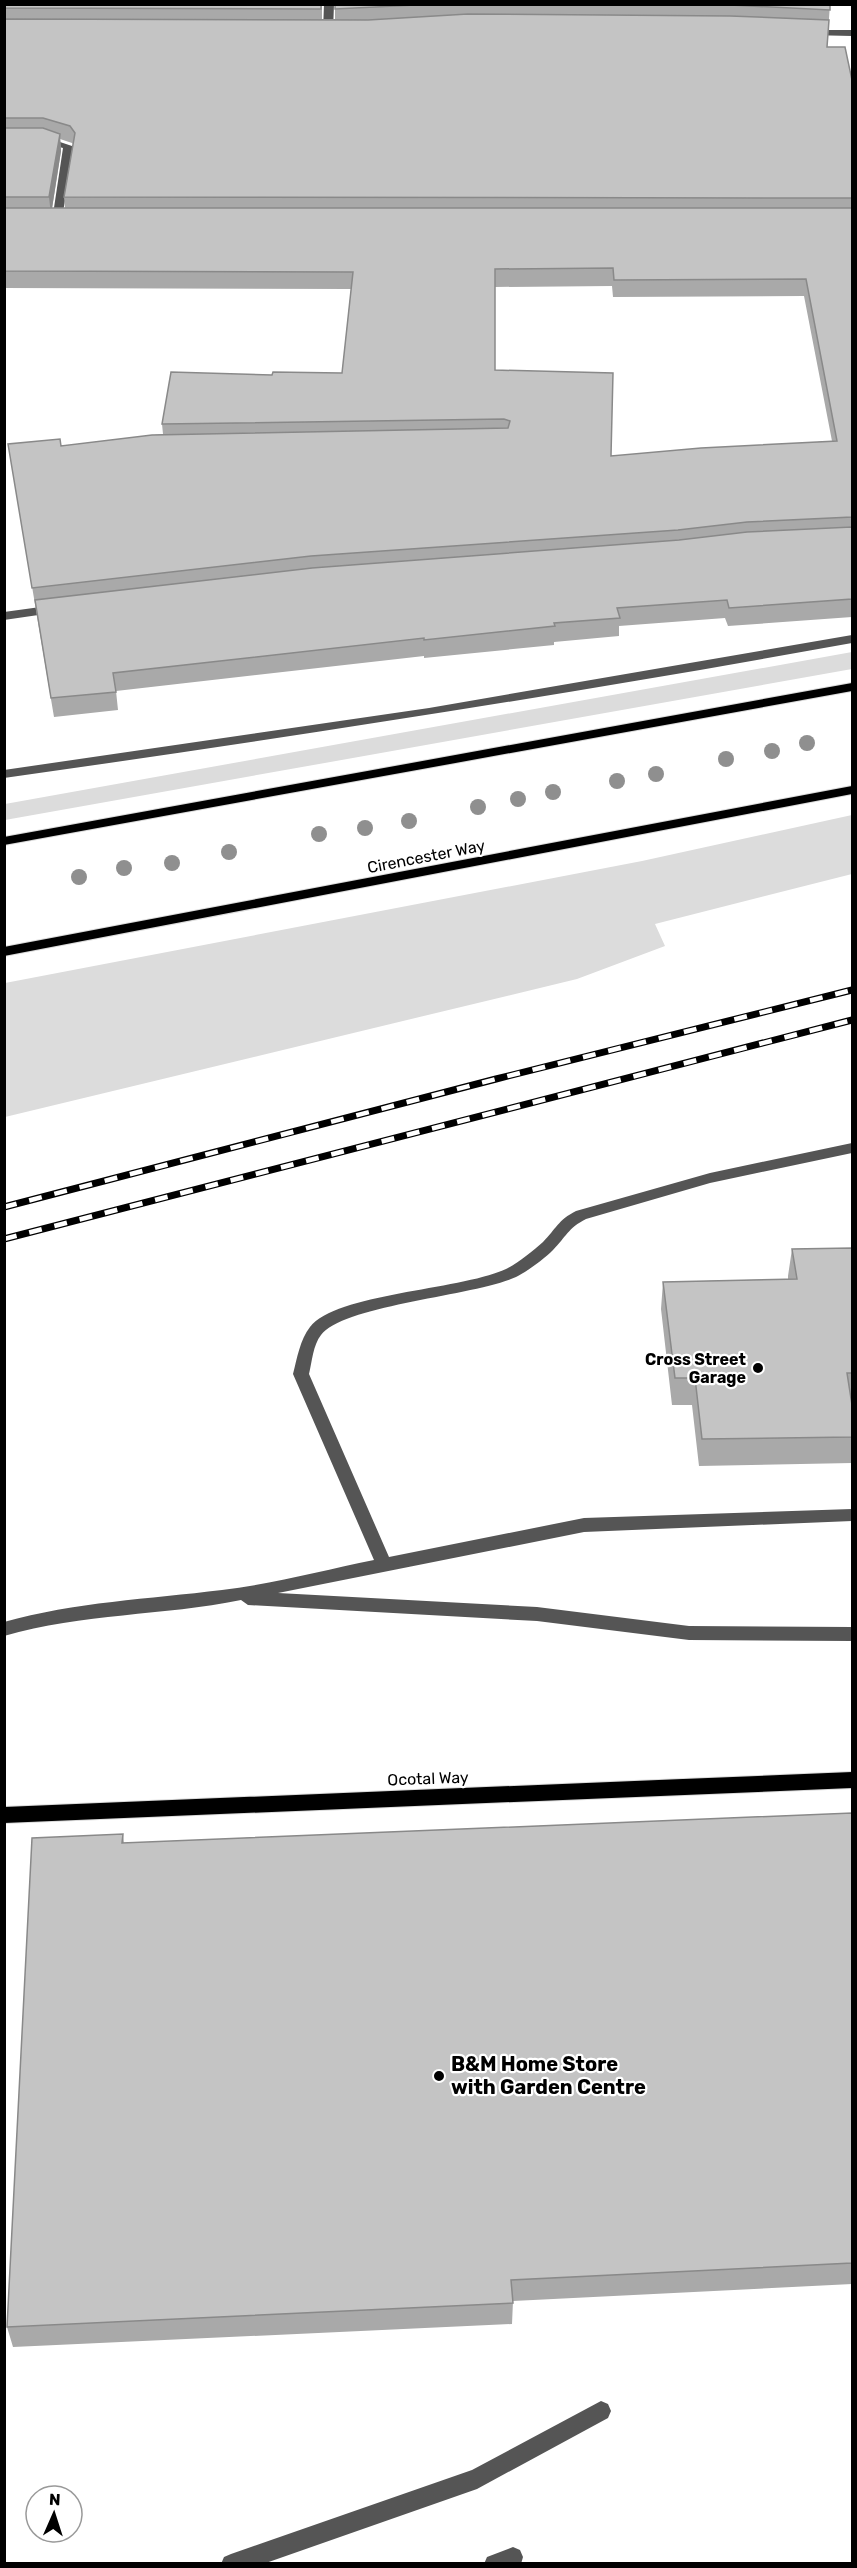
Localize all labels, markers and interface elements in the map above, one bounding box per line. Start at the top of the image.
street label: Cirencester Way [366,836,487,877]
place label: Cross Street Garage [645,1350,747,1387]
marker: Cross Street Garage [751,1361,765,1375]
street label: Ocotal Way [387,1768,469,1789]
place label: B&M Home Store with Garden Centre [451,2052,646,2099]
marker: B&M Home Store with Garden Centre [432,2069,446,2083]
north arrow [24,2484,84,2544]
text: N [49,2490,61,2509]

